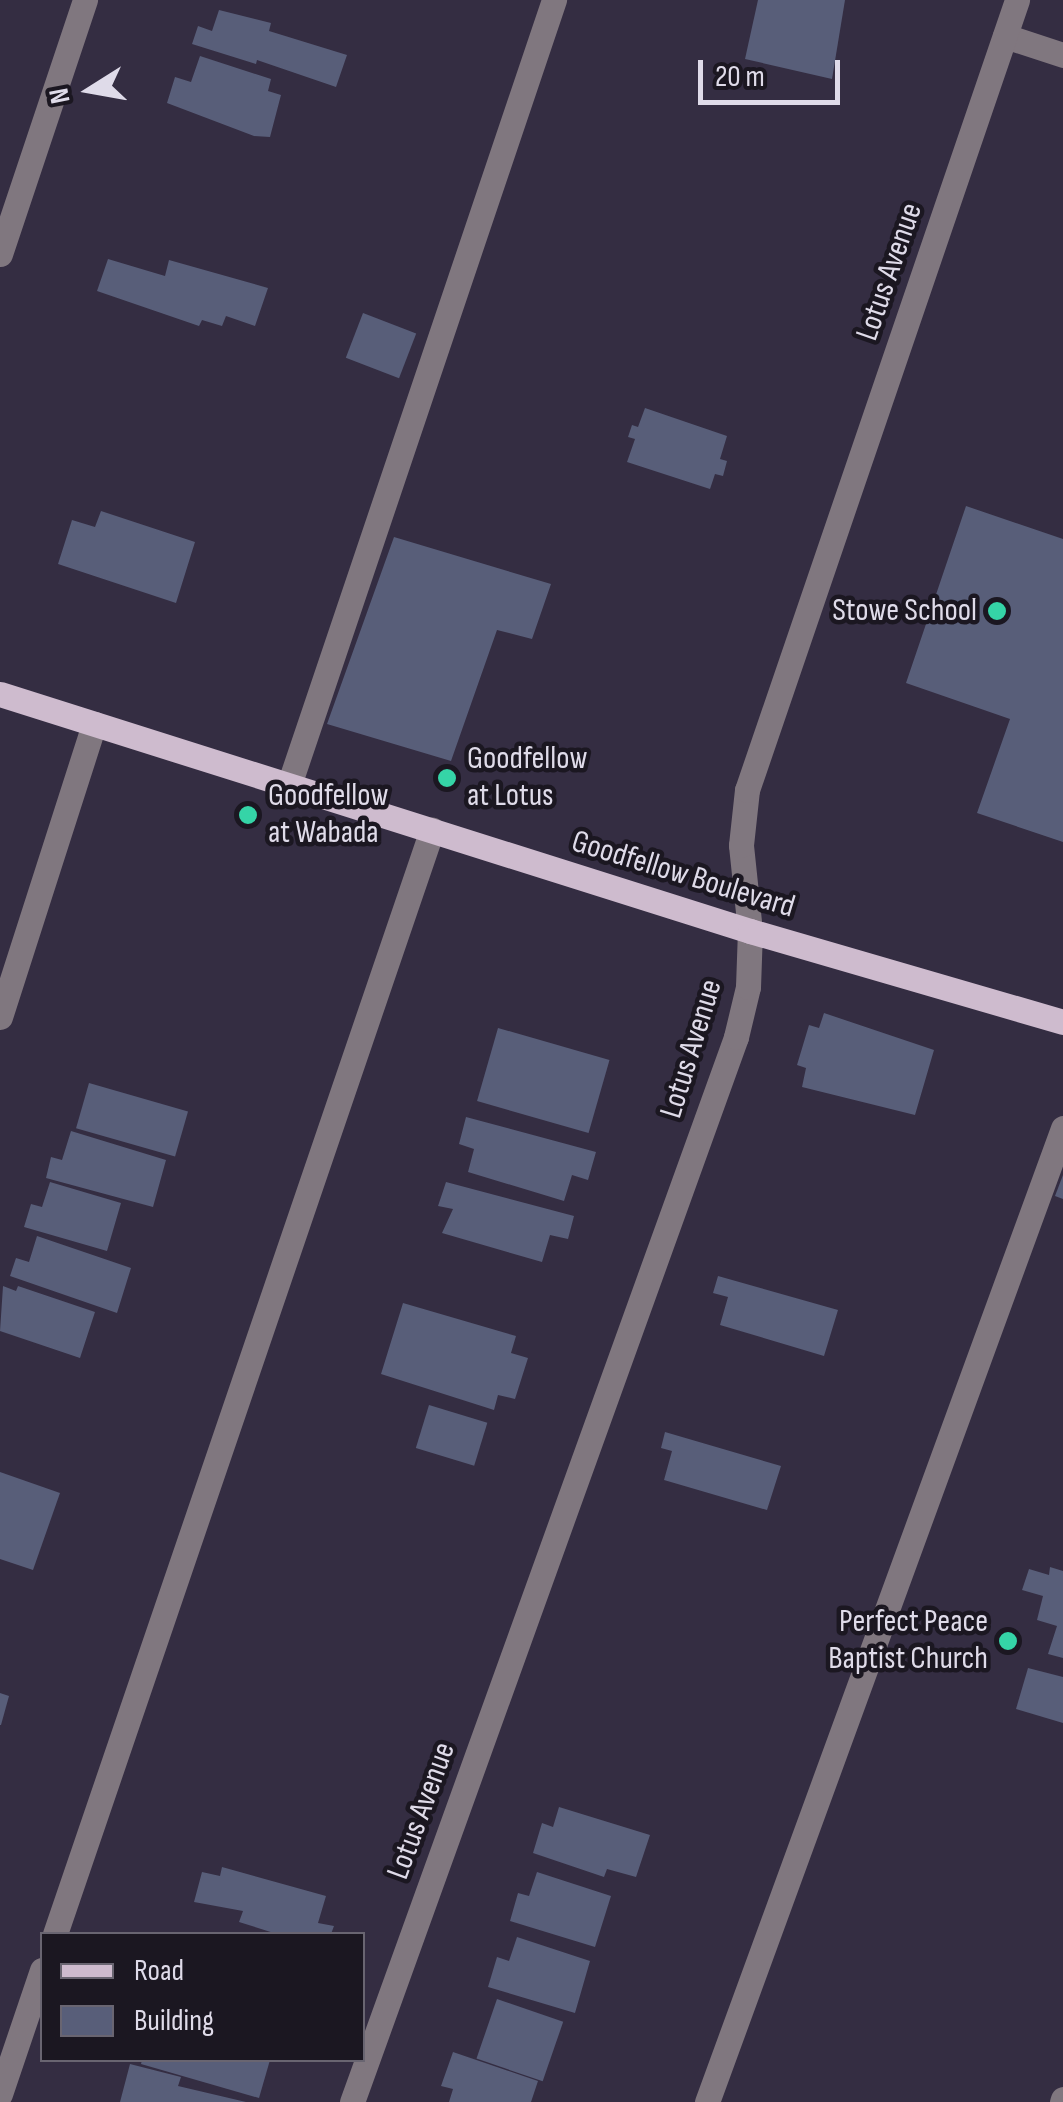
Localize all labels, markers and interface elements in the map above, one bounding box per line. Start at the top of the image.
north arrow [40,40,140,140]
scale bar [703,40,846,102]
text: 20 m [715,59,765,95]
text: N [42,85,78,106]
street label: Lotus Avenue [849,198,931,346]
place label: Stowe School [832,592,977,630]
marker: Stowe School [986,600,1008,622]
place label: Goodfellow at Lotus [467,741,587,816]
marker: Goodfellow at Lotus [436,767,458,789]
place label: Goodfellow at Wabada [268,778,388,853]
marker: Goodfellow at Wabada [237,804,259,826]
street label: Goodfellow Boulevard [567,823,799,927]
street label: Lotus Avenue [653,975,731,1123]
place label: Perfect Peace Baptist Church [828,1604,988,1679]
marker: Perfect Peace Baptist Church [997,1630,1019,1652]
street label: Lotus Avenue [380,1737,464,1885]
legend [40,1932,365,2062]
text: Road [134,1953,184,1989]
text: Building [134,2003,214,2039]

